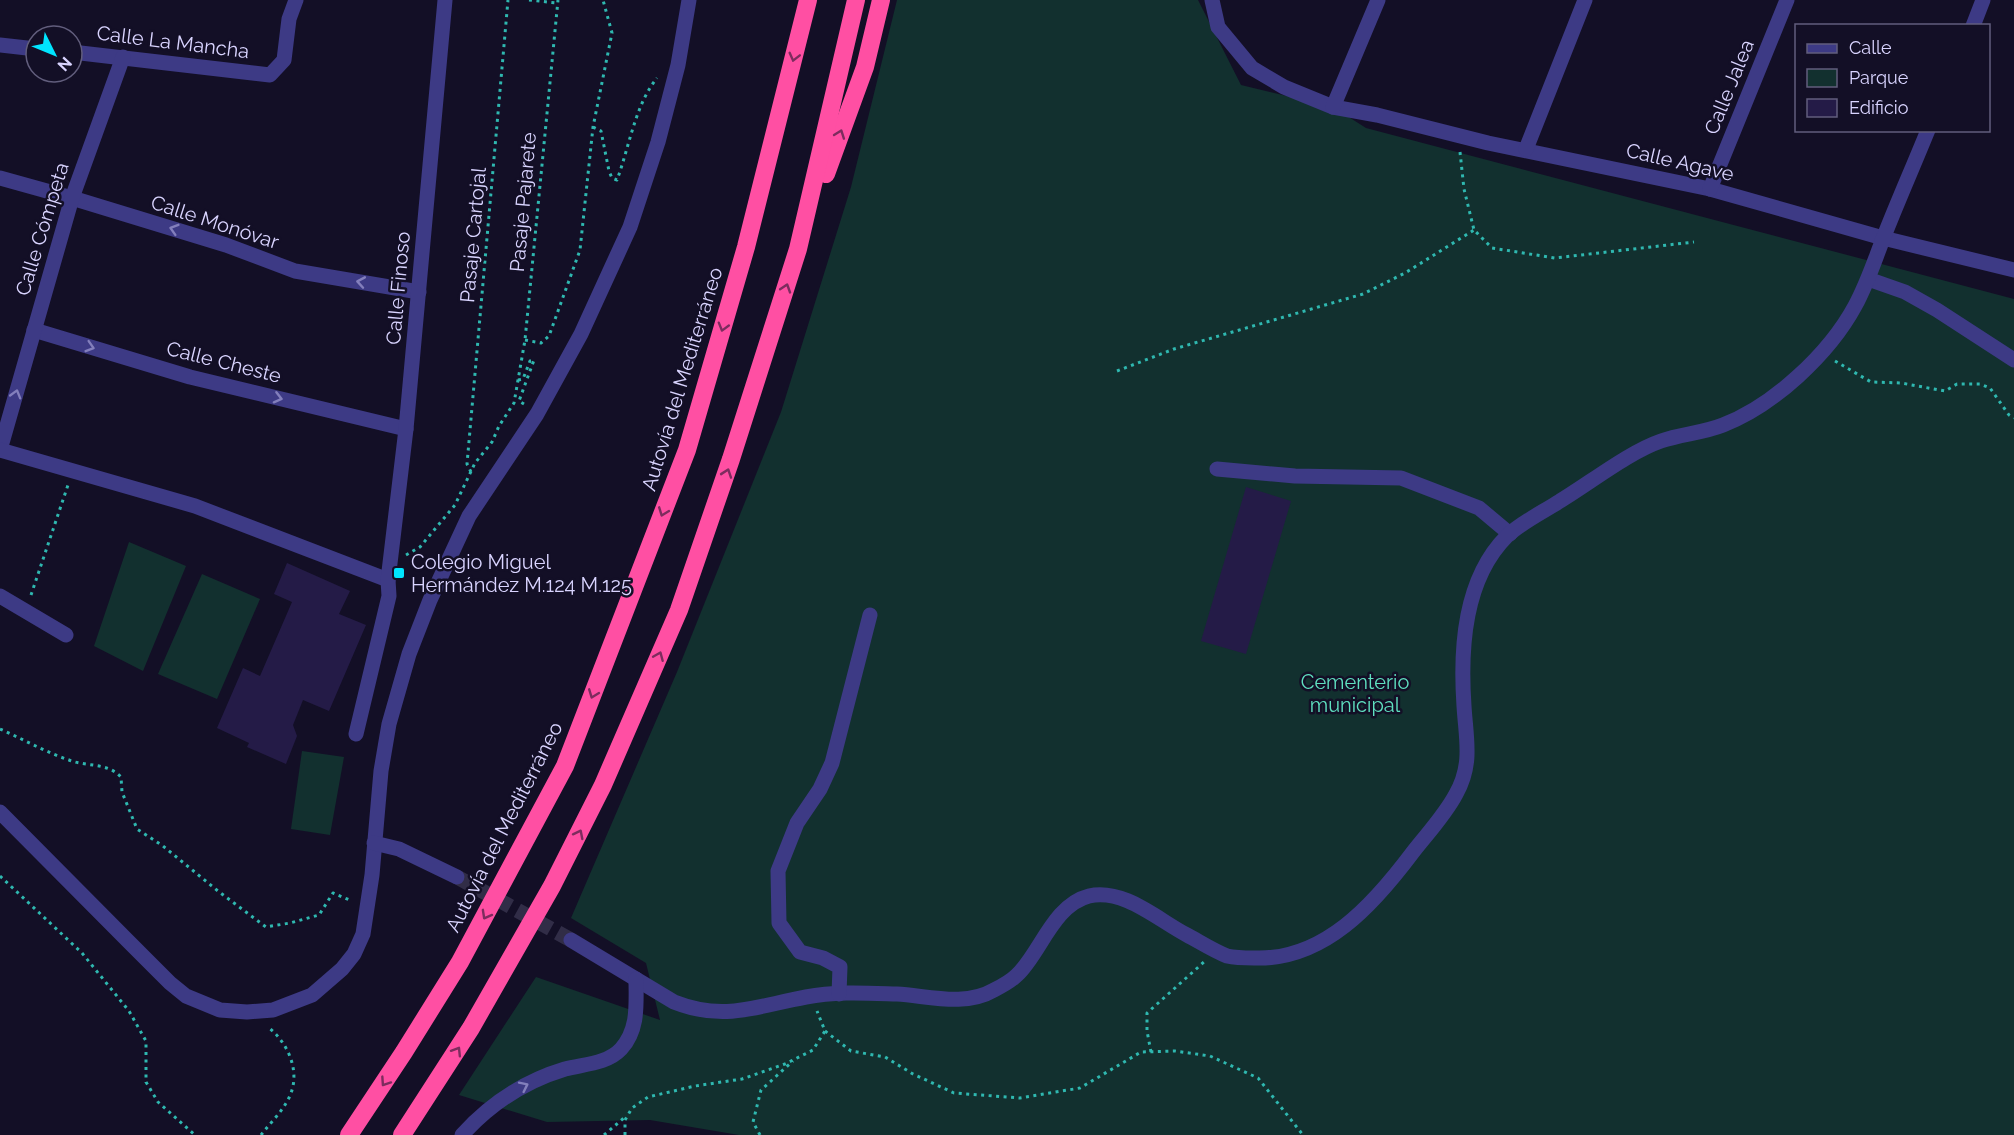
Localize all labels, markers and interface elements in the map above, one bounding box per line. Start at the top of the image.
street label: Calle La Mancha [95,21,251,63]
north arrow [24,24,84,84]
legend [1795,24,1990,132]
street label: Calle Jalea [1699,36,1759,138]
text: Calle [1849,37,1892,58]
one-way arrow [788,52,801,62]
text: N [53,53,76,75]
text: Parque [1849,67,1909,88]
text: Edificio [1849,97,1909,118]
one-way arrow [833,130,845,141]
street label: Pasaje Pajarete [505,131,541,273]
street label: Calle Agave [1624,138,1737,186]
street label: Calle Cómpeta [10,160,74,298]
street label: Pasaje Cartojal [455,166,491,304]
street label: Calle Monóvar [148,190,282,254]
one-way arrow [169,224,180,236]
street label: Calle Finoso [381,230,415,346]
street label: Autovía del Mediterráneo [636,264,728,494]
one-way arrow [356,276,366,289]
one-way arrow [779,283,791,294]
one-way arrow [718,321,730,332]
street label: Calle Cheste [164,336,284,388]
one-way arrow [84,340,95,352]
one-way arrow [9,389,21,400]
one-way arrow [273,390,283,403]
one-way arrow [719,468,732,479]
one-way arrow [658,506,670,517]
place label: Colegio Miguel Hermández M.124 M.125 [411,550,632,597]
marker: Colegio Miguel Hermández M.124 M.125 [392,566,406,580]
one-way arrow [652,651,664,662]
park label: Cementerio municipal [1301,670,1409,717]
one-way arrow [587,688,600,699]
street label: Autovía del Mediterráneo [440,718,568,936]
one-way arrow [571,829,583,840]
one-way arrow [482,909,493,919]
one-way arrow [450,1046,461,1057]
one-way arrow [381,1075,392,1086]
one-way arrow [517,1082,528,1094]

